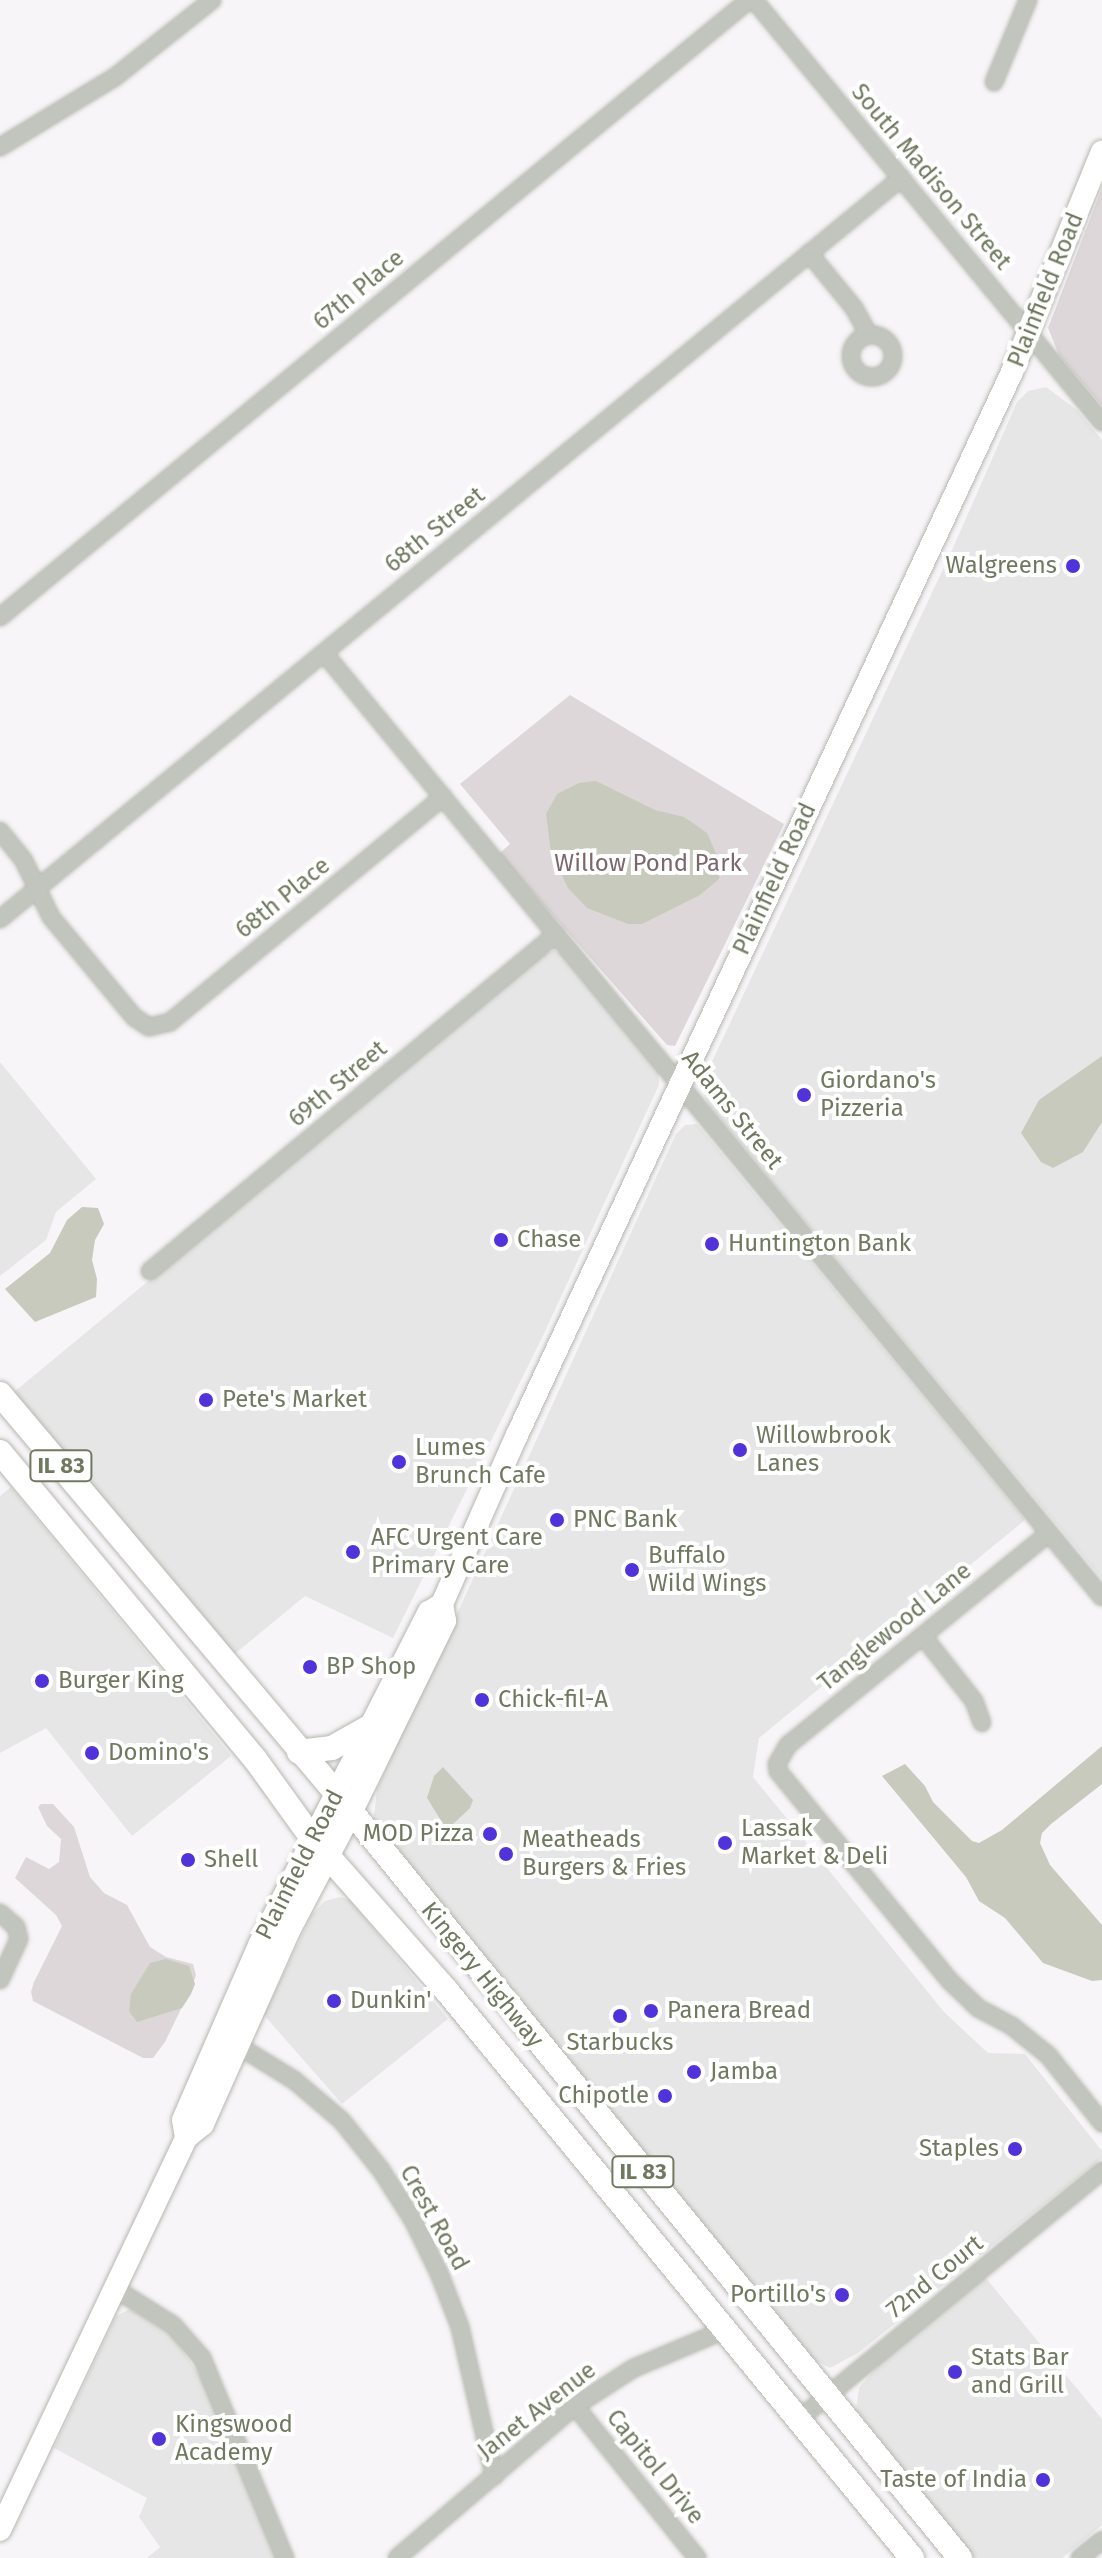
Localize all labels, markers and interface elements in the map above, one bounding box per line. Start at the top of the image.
street label: South Madison Street [845,78,1017,276]
street label: Plainfield Road [1002,208,1090,372]
street label: 67th Place [308,244,410,336]
street label: 68th Street [379,481,491,579]
place label: Walgreens [946,552,1057,580]
marker: Walgreens [1064,557,1082,575]
street label: Plainfield Road [727,798,823,960]
park label: Willow Pond Park [554,850,742,878]
street label: 68th Place [230,851,336,945]
street label: 69th Street [283,1035,393,1133]
street label: Adams Street [675,1045,789,1175]
place label: Giordano's Pizzeria [820,1067,936,1123]
marker: Giordano's Pizzeria [795,1086,813,1104]
place label: Chase [517,1226,581,1254]
place label: Huntington Bank [728,1230,911,1258]
marker: Chase [492,1231,510,1249]
marker: Huntington Bank [703,1235,721,1253]
place label: Pete's Market [222,1386,367,1414]
marker: Pete's Market [197,1391,215,1409]
place label: Willowbrook Lanes [756,1422,891,1478]
place label: Lumes Brunch Cafe [415,1434,546,1490]
marker: Willowbrook Lanes [731,1441,749,1459]
road number: IL 83 [29,1448,93,1484]
marker: Lumes Brunch Cafe [390,1453,408,1471]
place label: PNC Bank [573,1506,677,1534]
marker: PNC Bank [548,1511,566,1529]
place label: AFC Urgent Care Primary Care [371,1524,543,1580]
marker: AFC Urgent Care Primary Care [342,1541,364,1563]
place label: Buffalo Wild Wings [648,1542,766,1598]
street label: Tanglewood Lane [813,1556,977,1698]
marker: Buffalo Wild Wings [623,1561,641,1579]
place label: BP Shop [326,1653,416,1681]
marker: BP Shop [301,1658,319,1676]
place label: Burger King [58,1667,184,1695]
marker: Burger King [33,1672,51,1690]
place label: Chick-fil-A [498,1686,608,1714]
marker: Chick-fil-A [473,1691,491,1709]
place label: Domino's [108,1739,209,1767]
marker: Domino's [83,1744,101,1762]
street label: Plainfield Road [250,1785,350,1945]
place label: Lassak Market & Deli [741,1815,888,1871]
place label: MOD Pizza [363,1820,474,1848]
marker: MOD Pizza [481,1825,499,1843]
place label: Meatheads Burgers & Fries [522,1826,686,1882]
marker: Lassak Market & Deli [716,1834,734,1852]
marker: Meatheads Burgers & Fries [497,1845,515,1863]
place label: Shell [204,1846,258,1874]
marker: Shell [179,1851,197,1869]
street label: Kingery Highway [415,1897,549,2053]
place label: Dunkin' [350,1987,432,2015]
marker: Dunkin' [325,1992,343,2010]
place label: Panera Bread [667,1997,811,2025]
marker: Panera Bread [642,2002,660,2020]
marker: Starbucks [611,2007,629,2025]
place label: Starbucks [567,2029,673,2057]
place label: Jamba [710,2058,778,2086]
marker: Jamba [685,2063,703,2081]
place label: Chipotle [558,2082,649,2110]
marker: Chipotle [656,2087,674,2105]
place label: Staples [919,2135,999,2163]
marker: Staples [1006,2140,1024,2158]
road number: IL 83 [611,2154,675,2190]
street label: Crest Road [393,2160,475,2276]
street label: 72nd Court [881,2229,989,2325]
place label: Portillo's [730,2281,826,2309]
marker: Portillo's [833,2286,851,2304]
place label: Stats Bar and Grill [971,2344,1069,2400]
street label: Janet Avenue [472,2356,602,2466]
marker: Stats Bar and Grill [946,2363,964,2381]
street label: Capitol Drive [600,2404,710,2530]
place label: Kingswood Academy [175,2411,293,2467]
marker: Kingswood Academy [150,2430,168,2448]
place label: Taste of India [880,2466,1027,2494]
marker: Taste of India [1034,2471,1052,2489]

